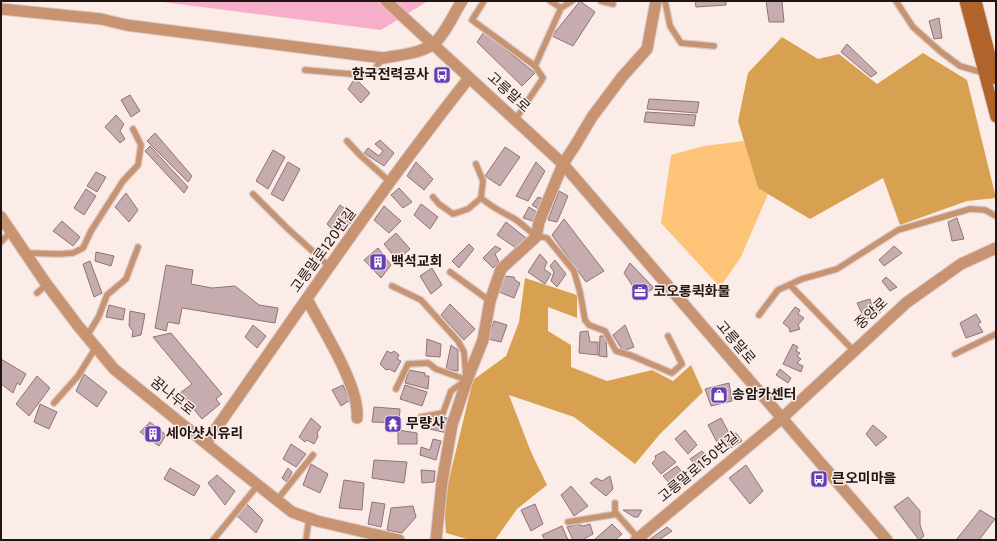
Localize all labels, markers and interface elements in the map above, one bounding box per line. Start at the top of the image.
bus stop icon: 한국전력공사 [432,65,452,85]
place label: 한국전력공사 [352,66,429,84]
street label: 고릉말로 [483,69,533,117]
street label: 고릉말로120번길 [288,206,360,296]
building icon: 백석교회 [368,252,388,272]
place label: 백석교회 [391,254,443,271]
office icon: 코오롱퀵화물 [630,282,650,302]
place label: 코오롱퀵화물 [653,284,730,301]
street label: 중앙로 [852,295,892,333]
street label: 고릉말로 [712,318,758,368]
street label: 꿈나무로 [147,374,197,420]
shop icon: 송암카센터 [709,385,729,405]
place label: 송암카센터 [732,387,796,404]
temple icon: 무량사 [383,414,403,434]
place label: 무량사 [406,416,445,433]
building icon: 세아샷시유리 [143,424,163,444]
place label: 세아샷시유리 [166,426,243,443]
street label: 고릉말로150번길 [655,429,743,507]
bus stop icon: 큰오미마을 [809,469,829,489]
place label: 큰오미마을 [832,471,897,488]

